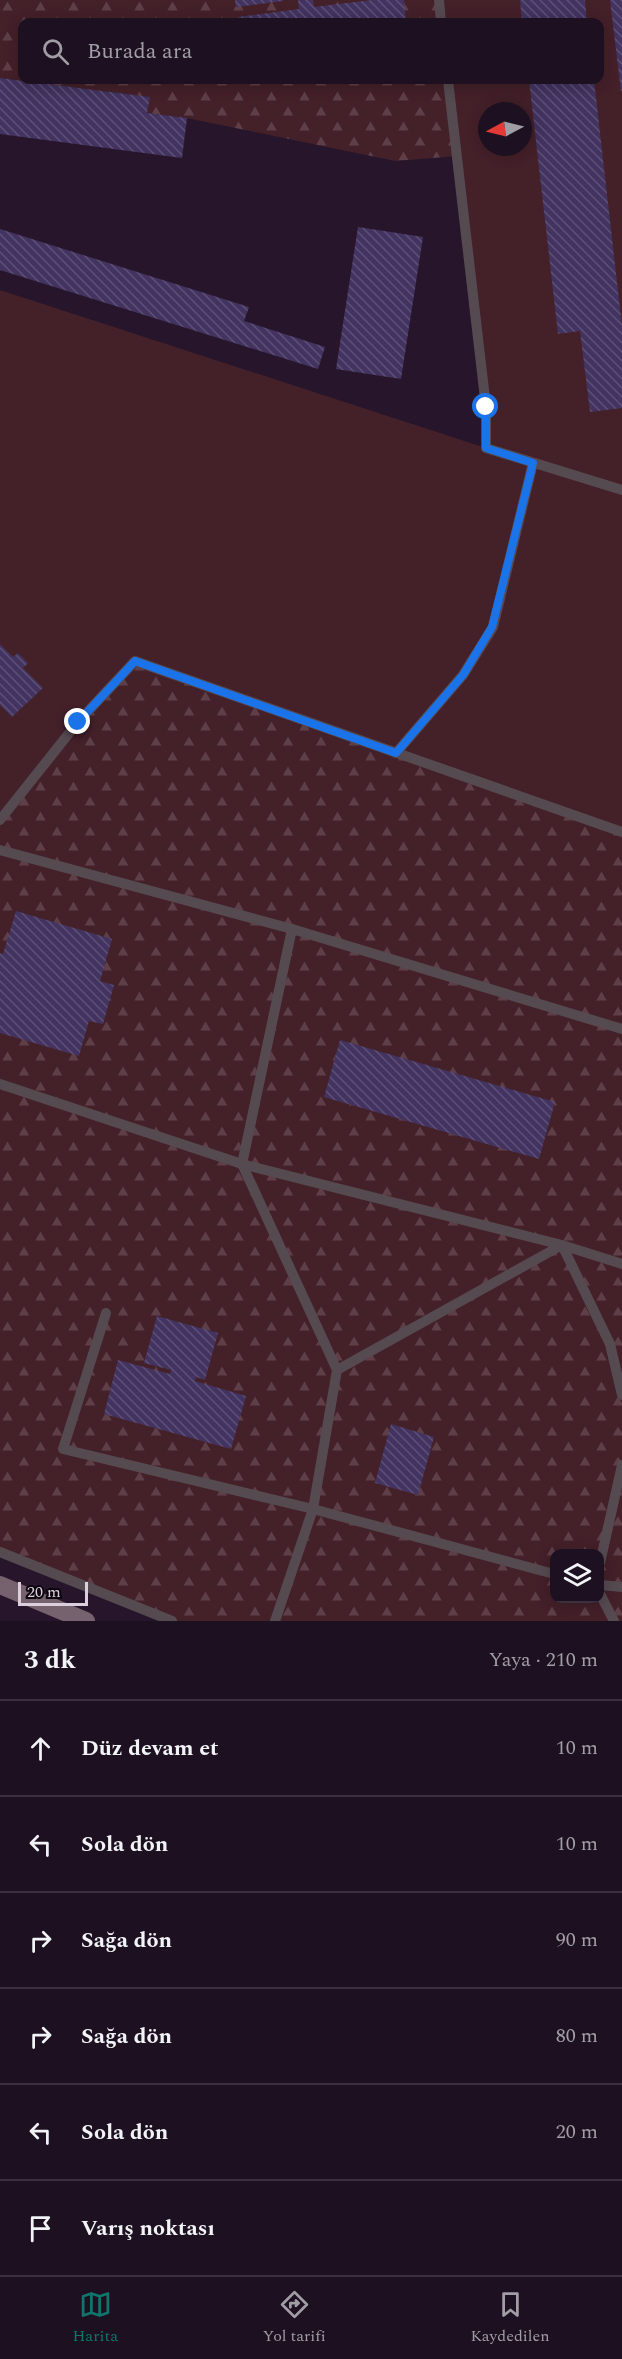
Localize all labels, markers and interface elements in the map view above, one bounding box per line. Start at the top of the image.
search box [18,18,604,84]
icon: search [39,35,72,68]
text: Burada ara [87,35,193,68]
north arrow [478,102,532,156]
route start [472,393,498,419]
route end [64,708,90,734]
map controls [550,1549,604,1603]
button: layers [550,1549,604,1603]
scale bar [18,1579,88,1606]
text: 20 m [27,1580,61,1604]
text: 3 dk [24,1640,76,1680]
text: Yaya · 210 m [489,1645,598,1675]
icon: ahead [24,1732,57,1765]
text: Düz devam et [81,1732,219,1765]
text: 10 m [556,1733,598,1763]
icon: left [24,1828,57,1861]
text: Sola dön [81,1828,168,1861]
text: 10 m [556,1829,598,1859]
icon: right [24,1924,57,1957]
text: Sağa dön [81,1924,172,1957]
text: 90 m [556,1925,598,1955]
icon: right [24,2020,57,2053]
text: Sağa dön [81,2020,172,2053]
text: 80 m [556,2021,598,2051]
icon: left [24,2116,57,2149]
text: Sola dön [81,2116,168,2149]
text: 20 m [556,2117,598,2147]
icon: arrive [24,2212,57,2245]
text: Varış noktası [81,2212,215,2245]
tab: Harita [72,2288,118,2348]
tab: Yol tarifi [263,2288,326,2348]
tab: Kaydedilen [471,2288,550,2348]

